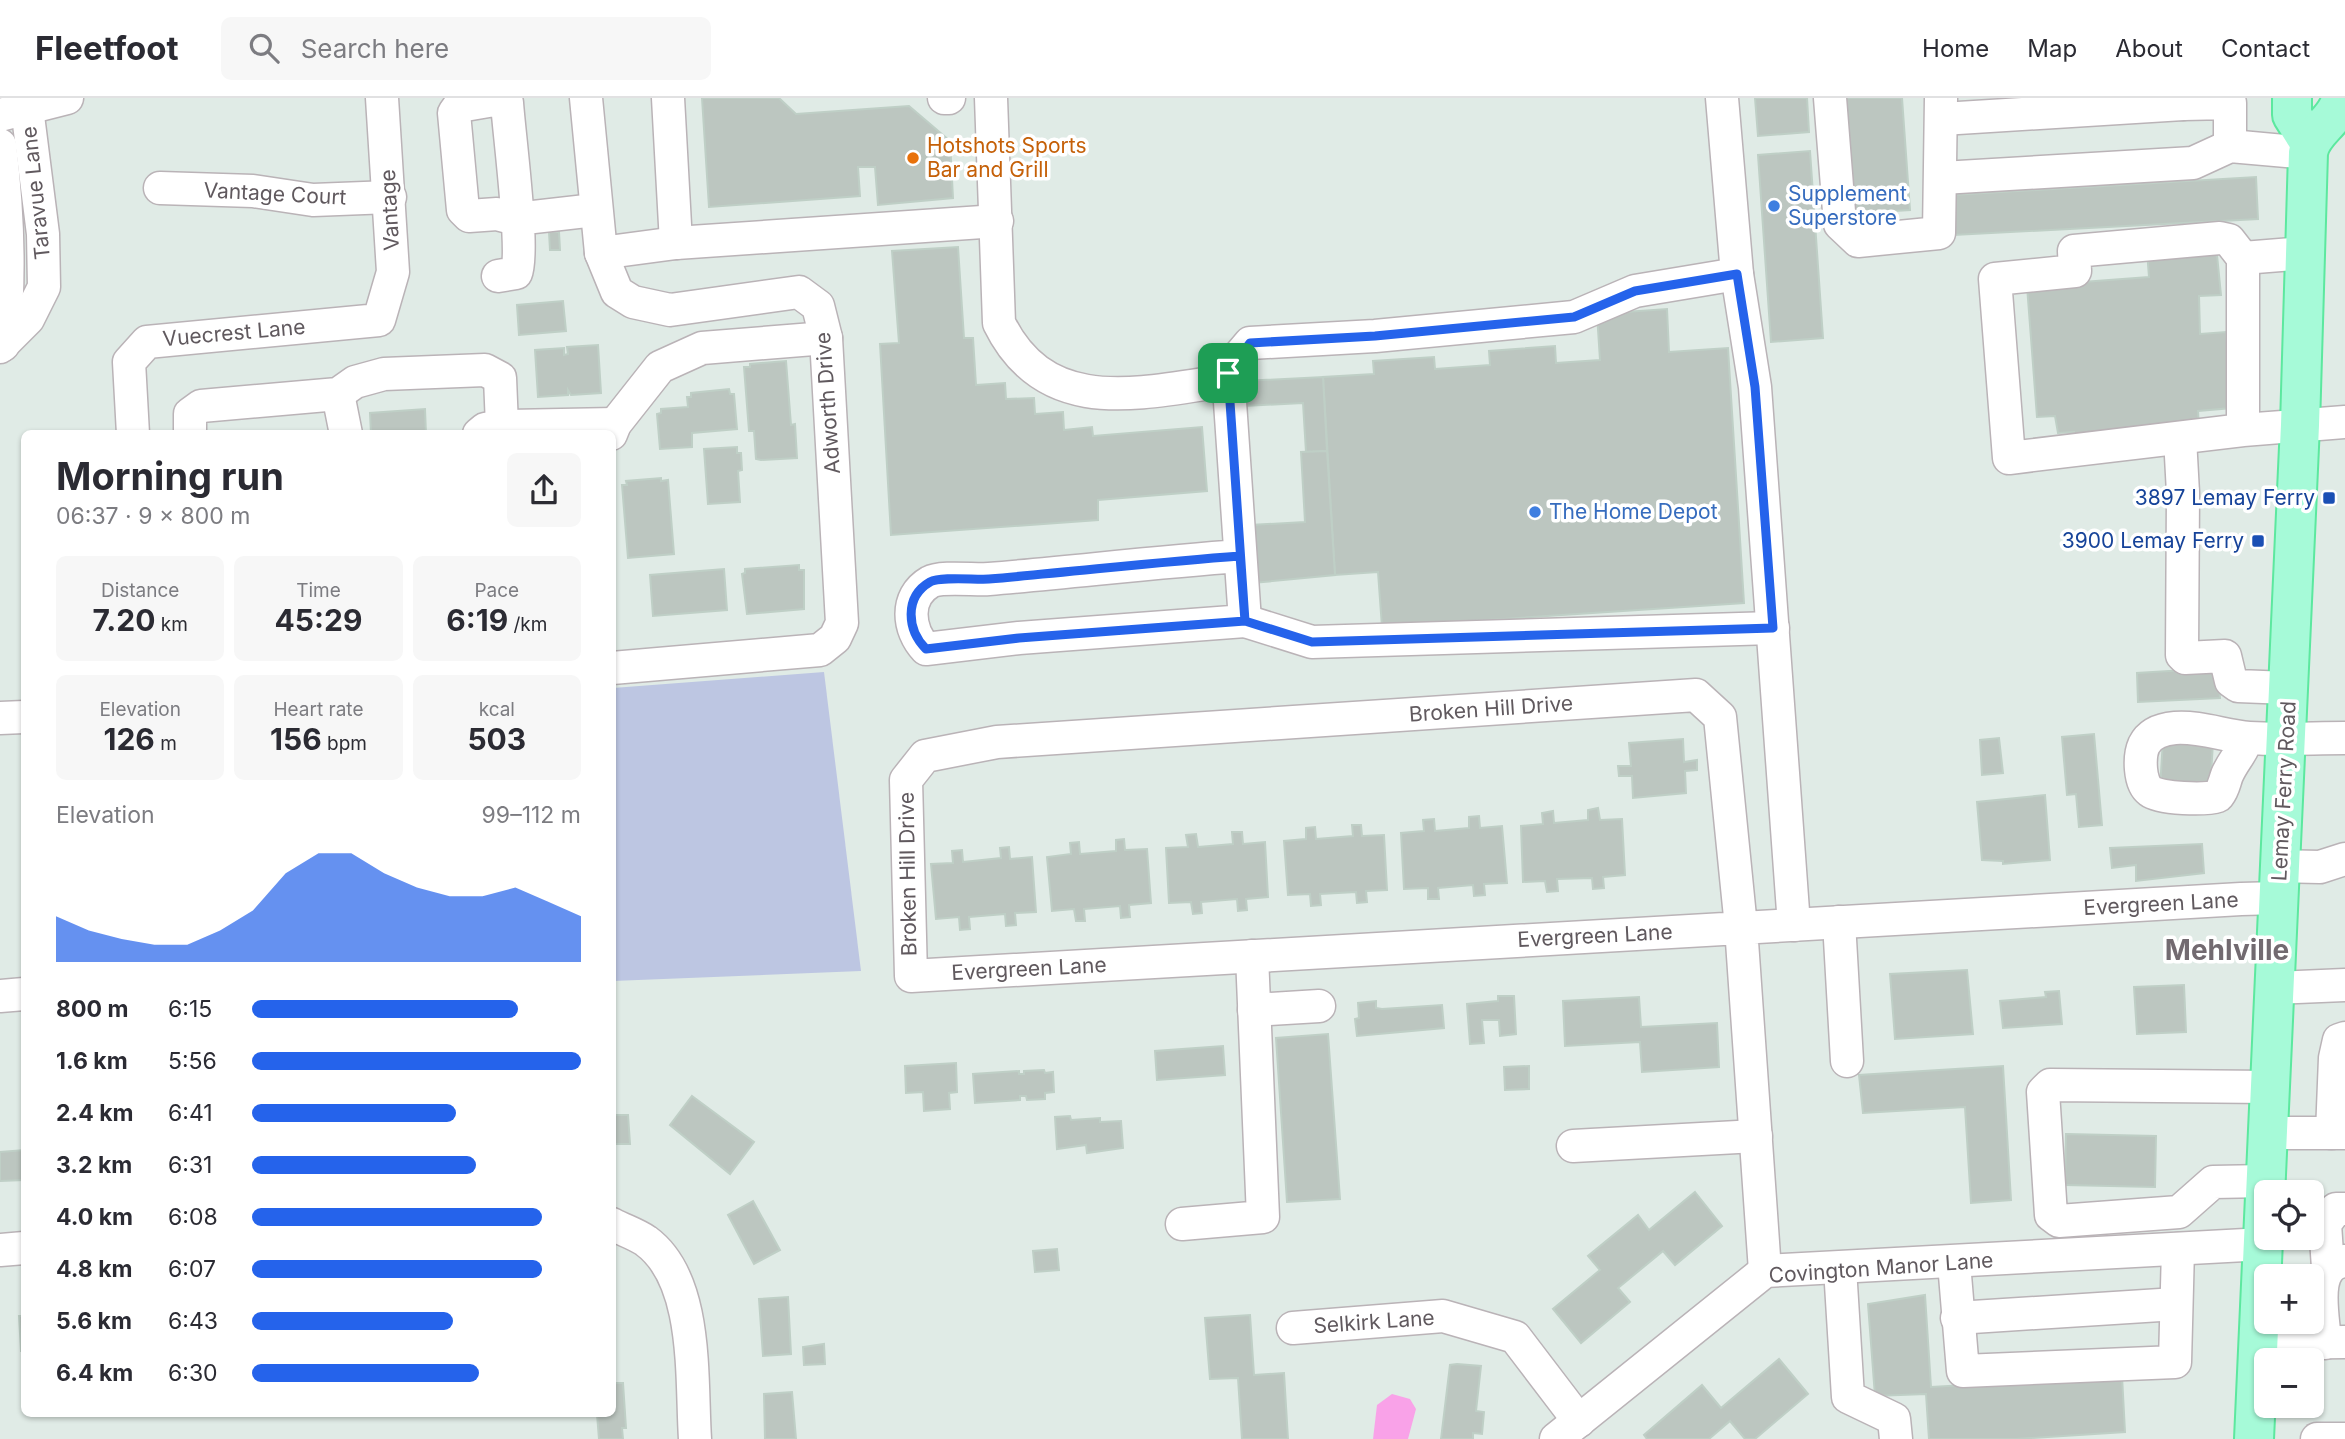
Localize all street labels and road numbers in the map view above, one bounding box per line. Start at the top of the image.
street label: Taravue Lane [16,125,55,261]
street label: Vantage [375,169,404,251]
street label: Vantage Court [203,177,347,210]
street label: Vuecrest Lane [162,314,306,351]
street label: Adworth Drive [810,331,845,475]
street label: Broken Hill Drive [1408,690,1574,727]
street label: Lemay Ferry Road [2266,700,2301,882]
street label: Broken Hill Drive [894,792,921,956]
street label: Evergreen Lane [2083,887,2239,920]
street label: Evergreen Lane [1517,919,1673,952]
street label: Evergreen Lane [951,952,1107,985]
street label: Covington Manor Lane [1768,1247,1994,1288]
street label: Selkirk Lane [1313,1305,1435,1338]

